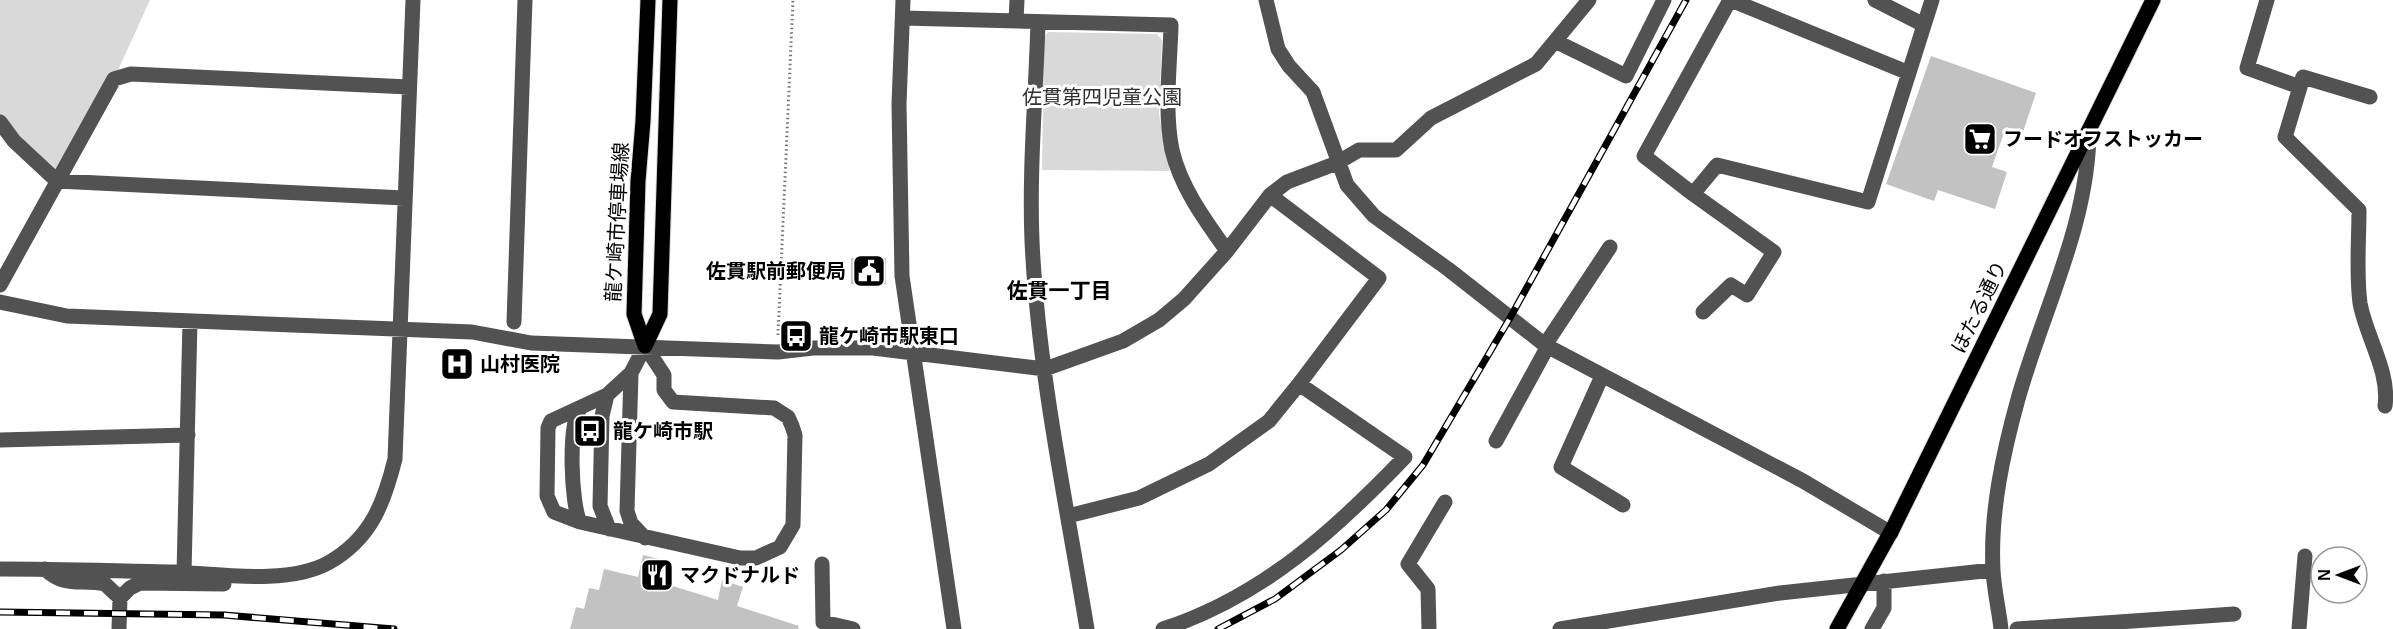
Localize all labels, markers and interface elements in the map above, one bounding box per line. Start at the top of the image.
park label: 佐貫第四児童公園 [1022,86,1182,108]
supermarket icon: フードオフストッカー [1962,121,1998,157]
place label: フードオフストッカー [2003,128,2203,150]
street label: 龍ケ崎市停車場線 [602,142,632,302]
public building icon: 佐貫駅前郵便局 [851,253,887,289]
street label: ほたる通り [1947,257,2011,357]
place label: 佐貫駅前郵便局 [706,260,846,282]
district label: 佐貫一丁目 [1007,279,1112,302]
bus stop icon: 龍ケ崎市駅東口 [778,318,814,354]
place label: 龍ケ崎市駅東口 [819,325,959,347]
hospital icon: 山村医院 [439,346,475,382]
place label: 山村医院 [480,353,560,375]
bus stop icon: 龍ケ崎市駅 [572,413,608,449]
place label: 龍ケ崎市駅 [613,420,713,442]
north arrow [2309,545,2369,605]
restaurant icon: マクドナルド [639,557,675,593]
place label: マクドナルド [680,564,800,586]
text: N [2316,569,2333,581]

